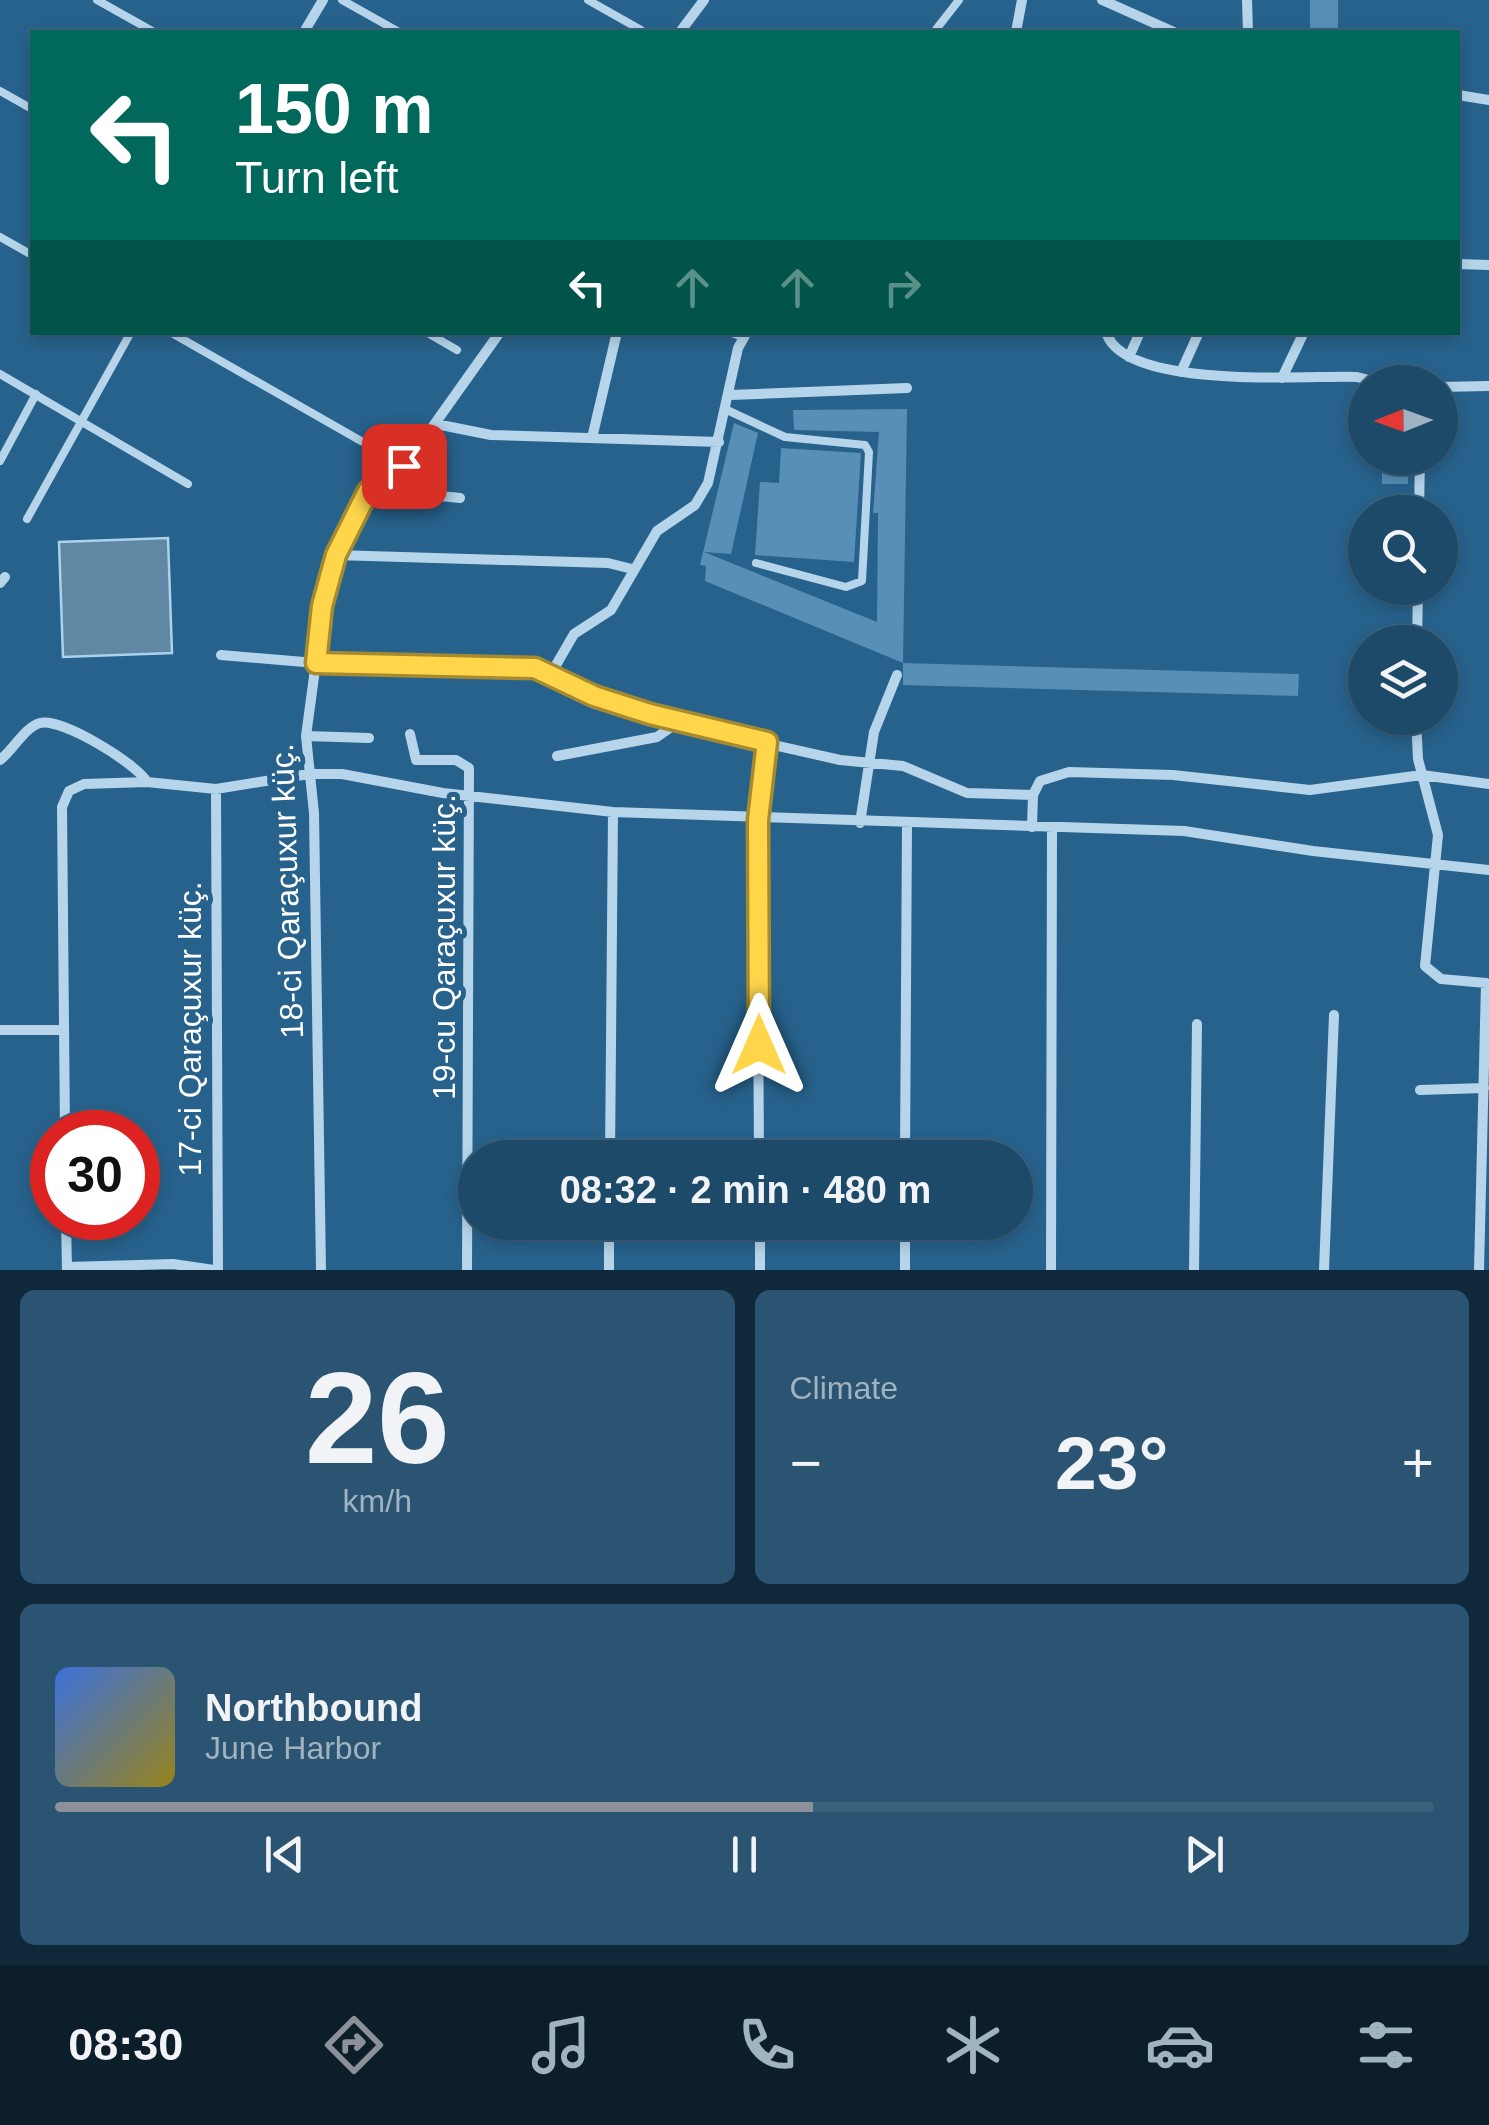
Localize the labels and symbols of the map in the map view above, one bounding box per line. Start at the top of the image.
north arrow [1348,365,1458,475]
pin [362,424,447,509]
street label: 18-ci Qaraçuxur küç. [264,743,310,1039]
street label: 19-cu Qaraçuxur küç. [426,794,462,1100]
street label: 17-ci Qaraçuxur küç. [172,881,208,1177]
position arrow [707,993,811,1097]
speed limit sign: 30 [30,1110,160,1240]

